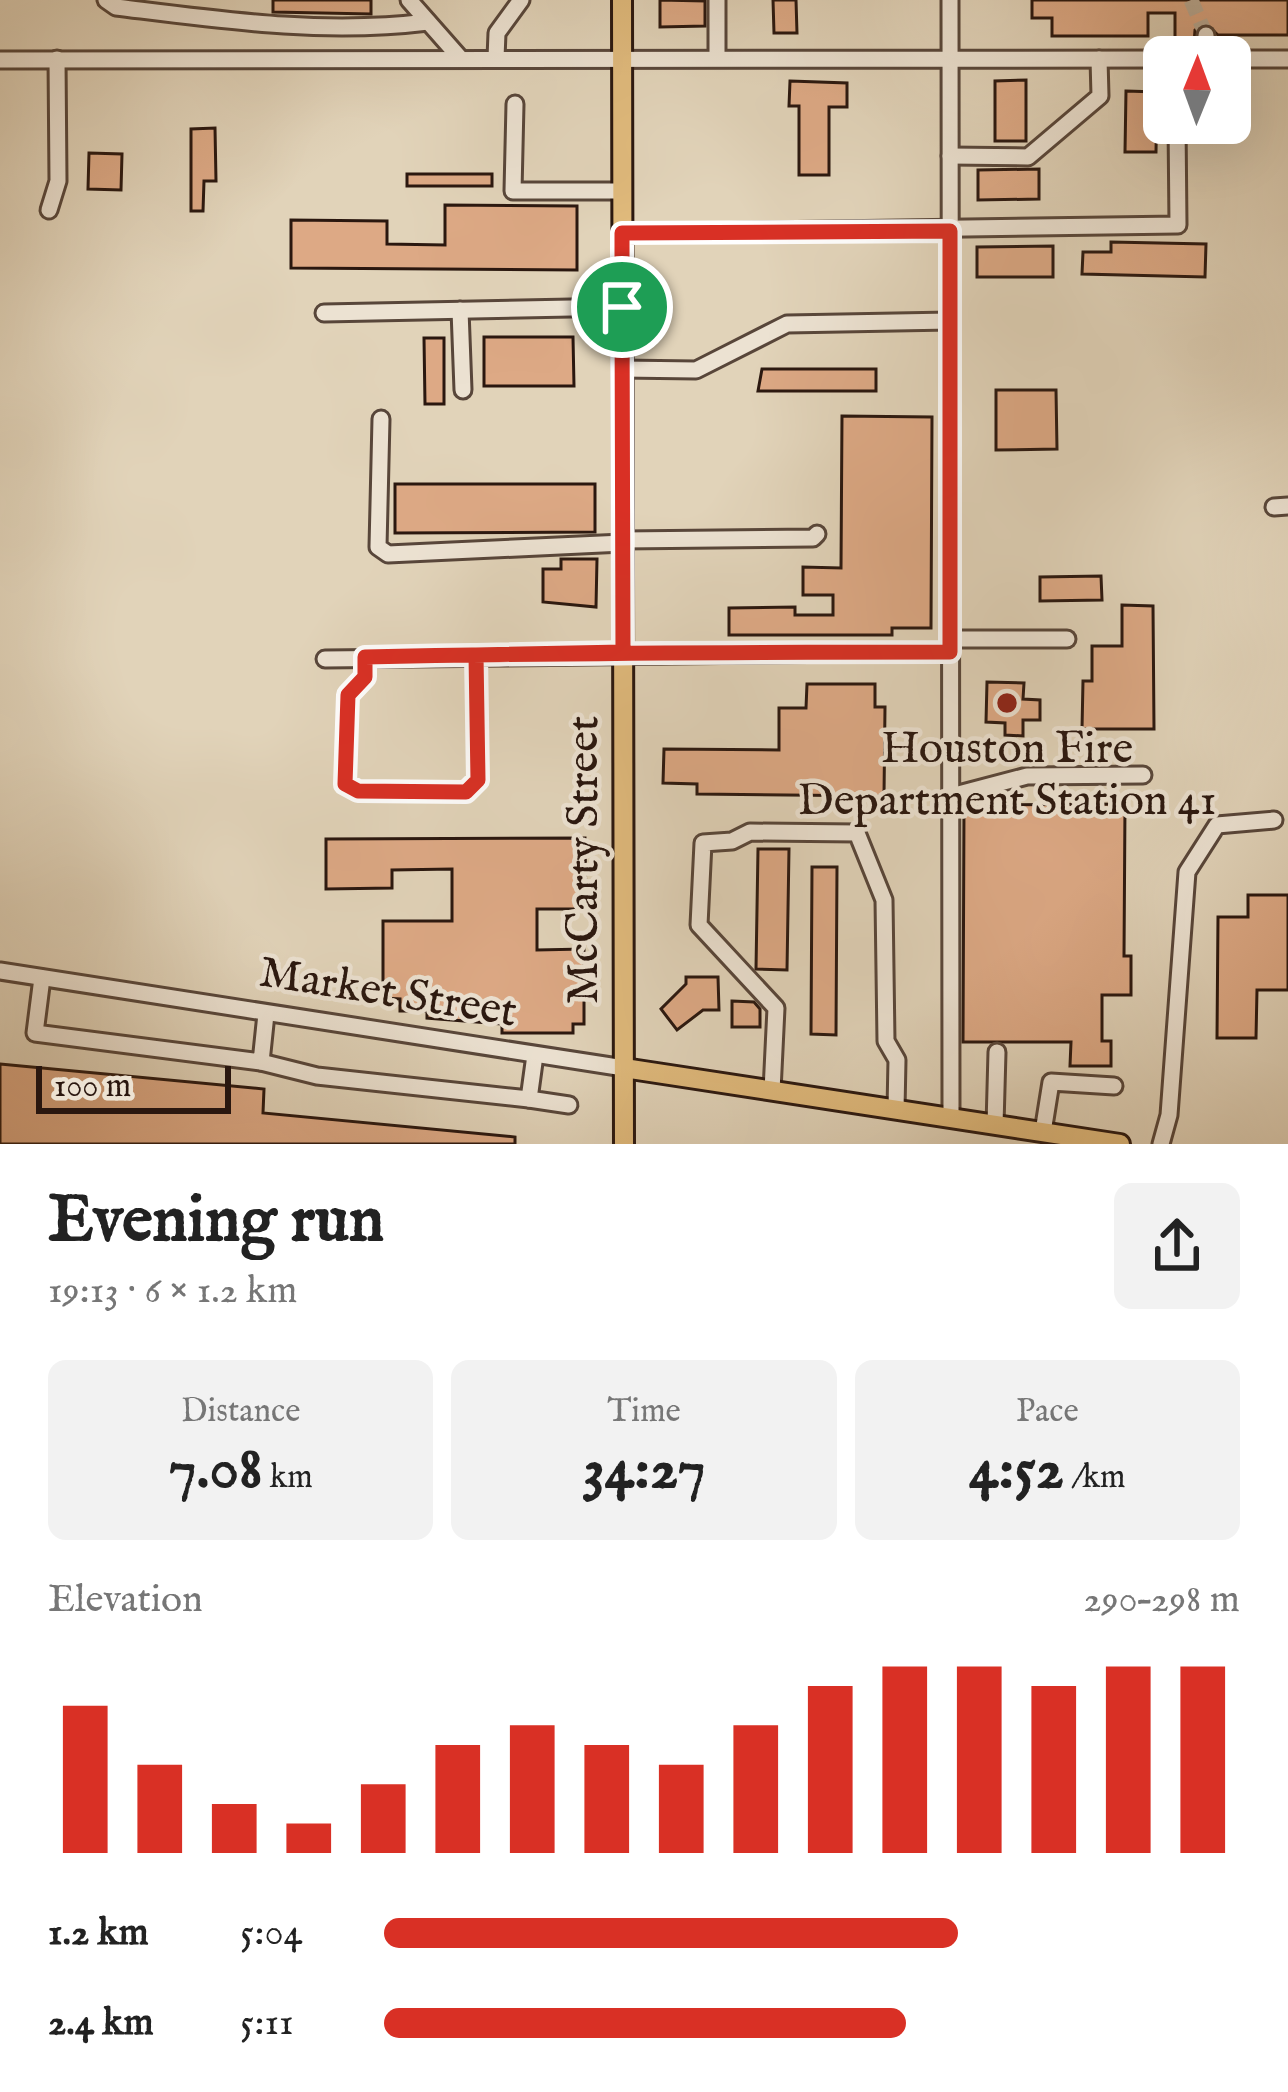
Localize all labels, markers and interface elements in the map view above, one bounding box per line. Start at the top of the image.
north arrow [1143,36,1251,144]
map controls [1143,36,1251,144]
pin [571,256,673,358]
icon: arrive [589,274,655,340]
marker: Houston Fire Department Station 41 [994,690,1020,716]
street label: McCarty Street [556,716,613,1004]
place label: Houston Fire Department Station 41 [798,721,1216,830]
street label: Market Street [255,945,521,1041]
scale bar [36,1060,231,1113]
text: 100 m [54,1066,131,1108]
text: Evening run [48,1180,384,1264]
button: share [1114,1183,1240,1309]
text: 19:13 · 6 × 1.2 km [48,1267,297,1316]
text: Distance [181,1391,300,1433]
text: Time [607,1391,681,1433]
text: Pace [1016,1391,1079,1433]
text: 7.08 [169,1433,262,1509]
text: 34:27 [582,1433,706,1509]
text: 4:52 [969,1433,1064,1509]
text: km [262,1457,313,1499]
text: /km [1064,1457,1126,1499]
text: Elevation [48,1576,203,1625]
text: 290–298 m [1083,1576,1240,1625]
text: 1.2 km [48,1909,149,1958]
text: 5:04 [240,1909,303,1958]
text: 2.4 km [48,1999,154,2048]
text: 5:11 [240,1999,293,2048]

